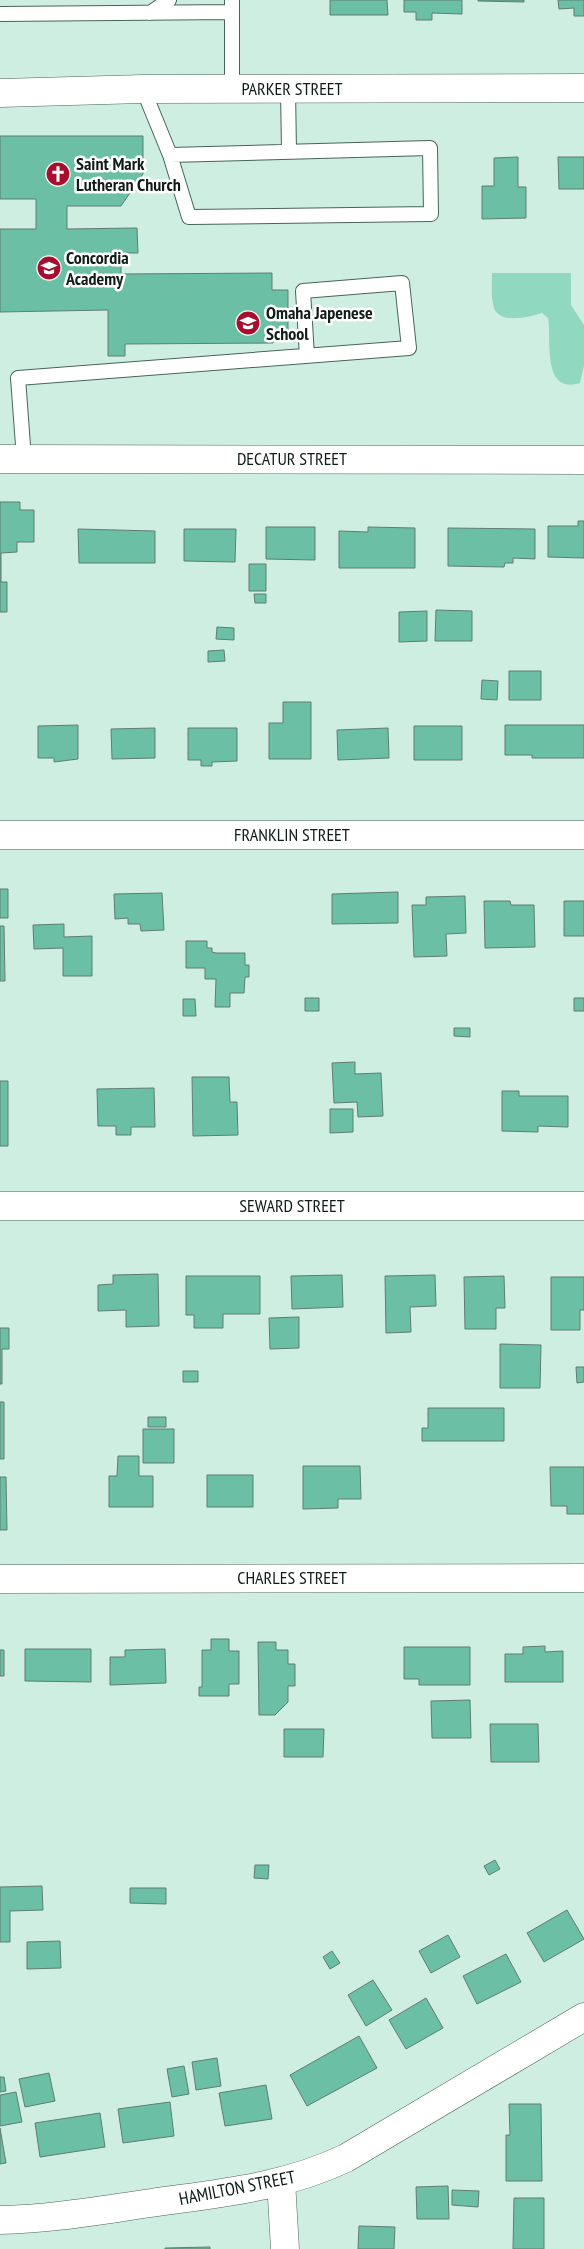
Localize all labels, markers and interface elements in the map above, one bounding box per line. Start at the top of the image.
street label: PARKER STREET [241,77,343,100]
place label: Saint Mark Lutheran Church [76,152,181,196]
church icon: Saint Mark Lutheran Church [45,161,71,187]
place label: Concordia Academy [65,246,129,290]
school or university icon: Concordia Academy [36,255,62,281]
place label: Omaha Japenese School [266,301,373,345]
school or university icon: Omaha Japenese School [235,310,261,336]
street label: DECATUR STREET [237,447,347,470]
street label: FRANKLIN STREET [234,823,350,846]
street label: SEWARD STREET [239,1194,345,1217]
street label: CHARLES STREET [237,1566,347,1589]
street label: HAMILTON STREET [177,2165,297,2210]

